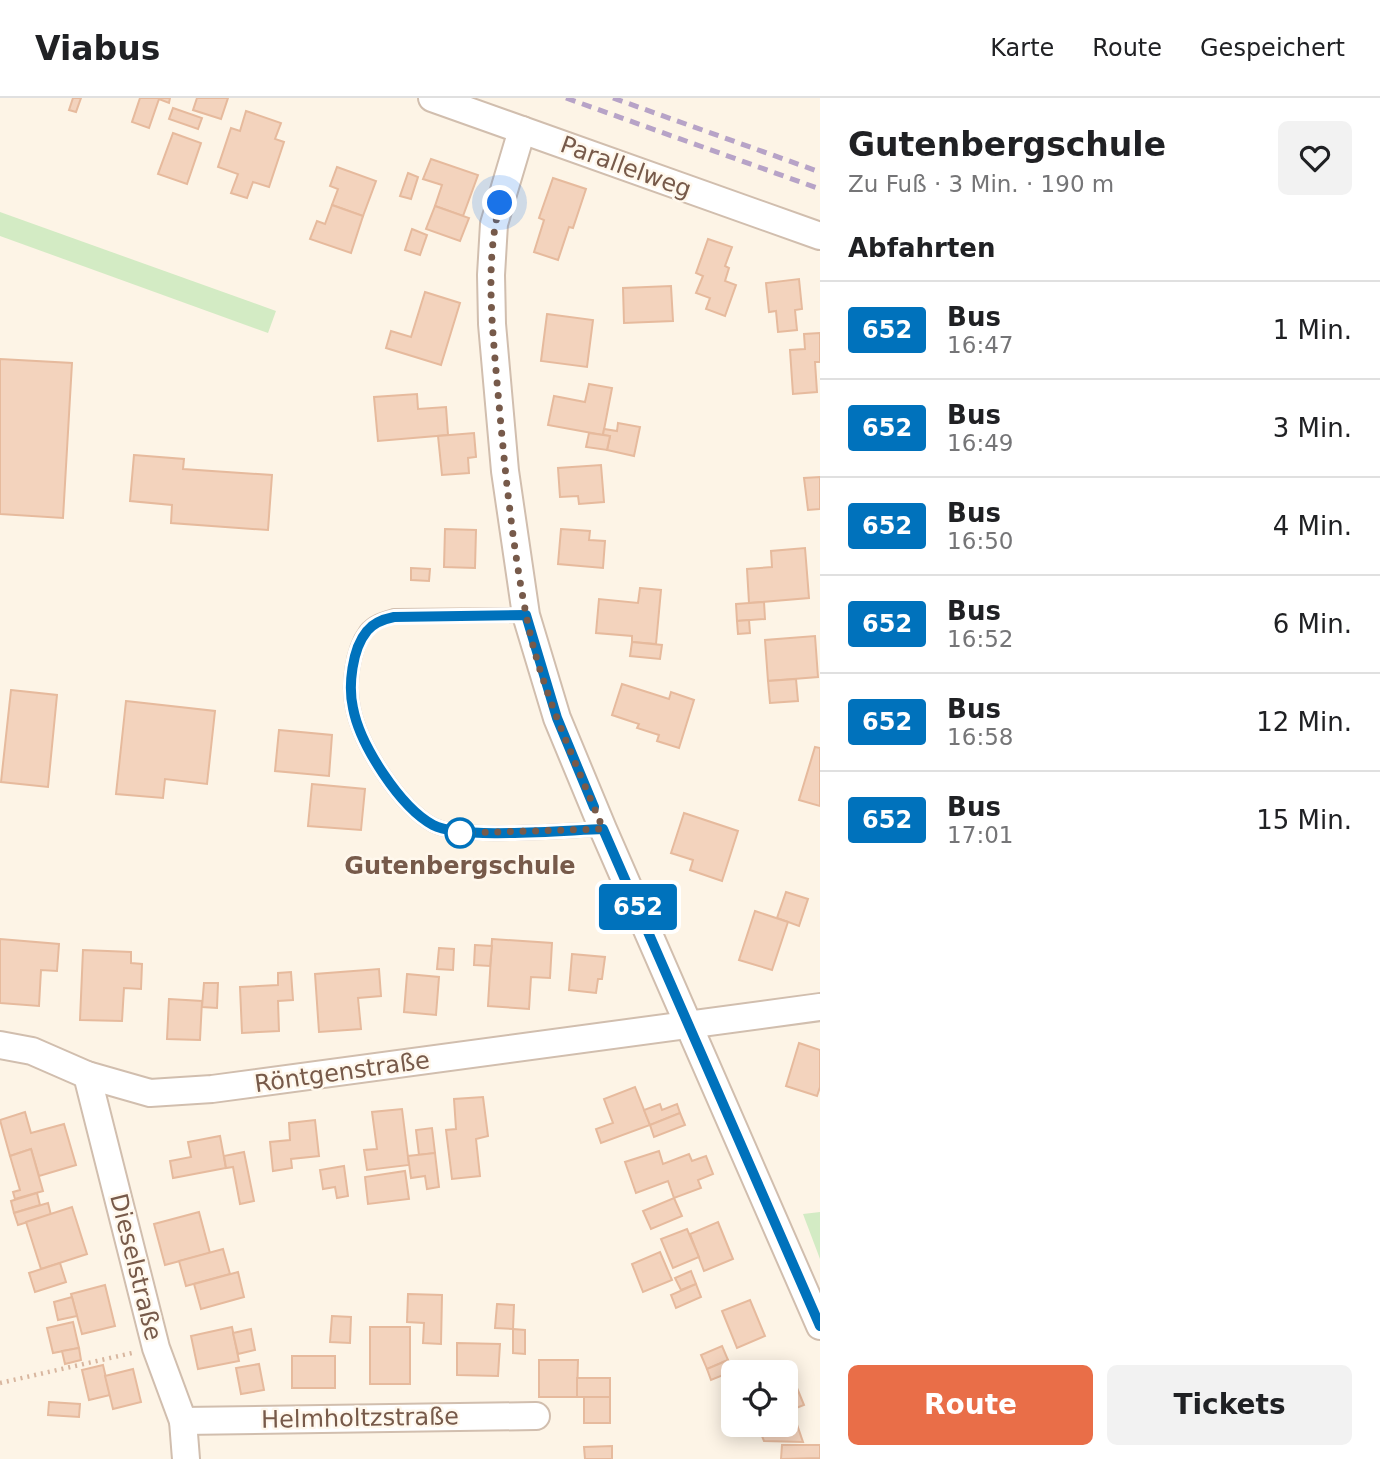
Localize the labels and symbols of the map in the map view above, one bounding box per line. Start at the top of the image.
street label: Parallelweg [557,130,695,204]
your location [482,185,517,220]
marker: Gutenbergschule [445,818,475,848]
place label: Gutenbergschule [344,852,576,880]
line badge: 652 [598,884,678,930]
street label: Röntgenstraße [253,1046,431,1098]
street label: Dieselstraße [104,1191,168,1343]
street label: Helmholtzstraße [261,1402,459,1434]

